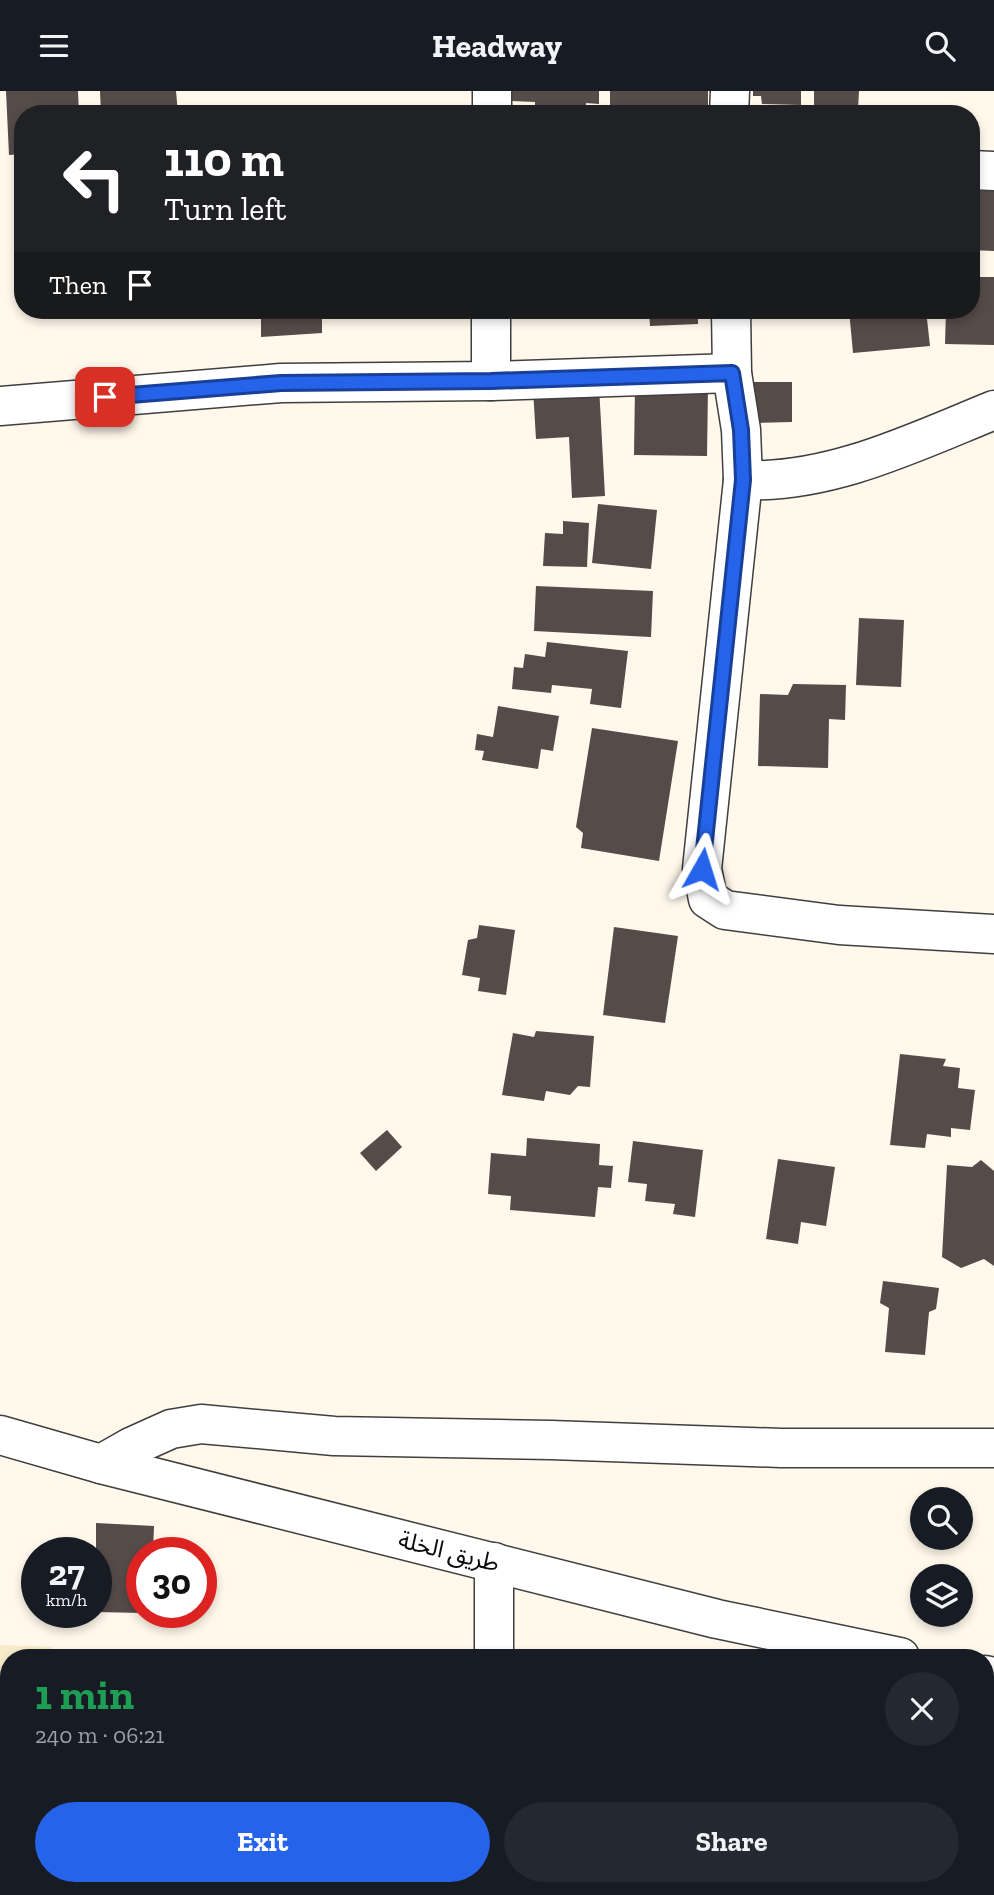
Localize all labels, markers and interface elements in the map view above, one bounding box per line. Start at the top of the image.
icon: menu [35,27,73,65]
text: Headway [432,27,562,65]
icon: search [921,27,959,65]
text: 110 m [164,130,284,189]
icon: left [49,133,140,224]
text: Turn left [164,190,286,228]
icon: arrive [121,266,159,304]
text: Then [49,269,107,301]
pin [75,367,135,427]
icon: arrive [86,378,124,416]
position arrow [665,832,739,906]
map controls [910,1487,973,1627]
button: search [910,1487,973,1550]
street label: طريق الخلة [395,1524,503,1579]
speed limit sign: 30 [126,1537,217,1628]
text: 27 [48,1552,85,1594]
button: layers [910,1564,973,1627]
text: km/h [46,1589,87,1611]
text: 1 min [35,1669,134,1720]
button: close [885,1672,959,1746]
text: 240 m · 06:21 [35,1721,164,1749]
button: Exit [35,1802,490,1882]
button: Share [504,1802,959,1882]

